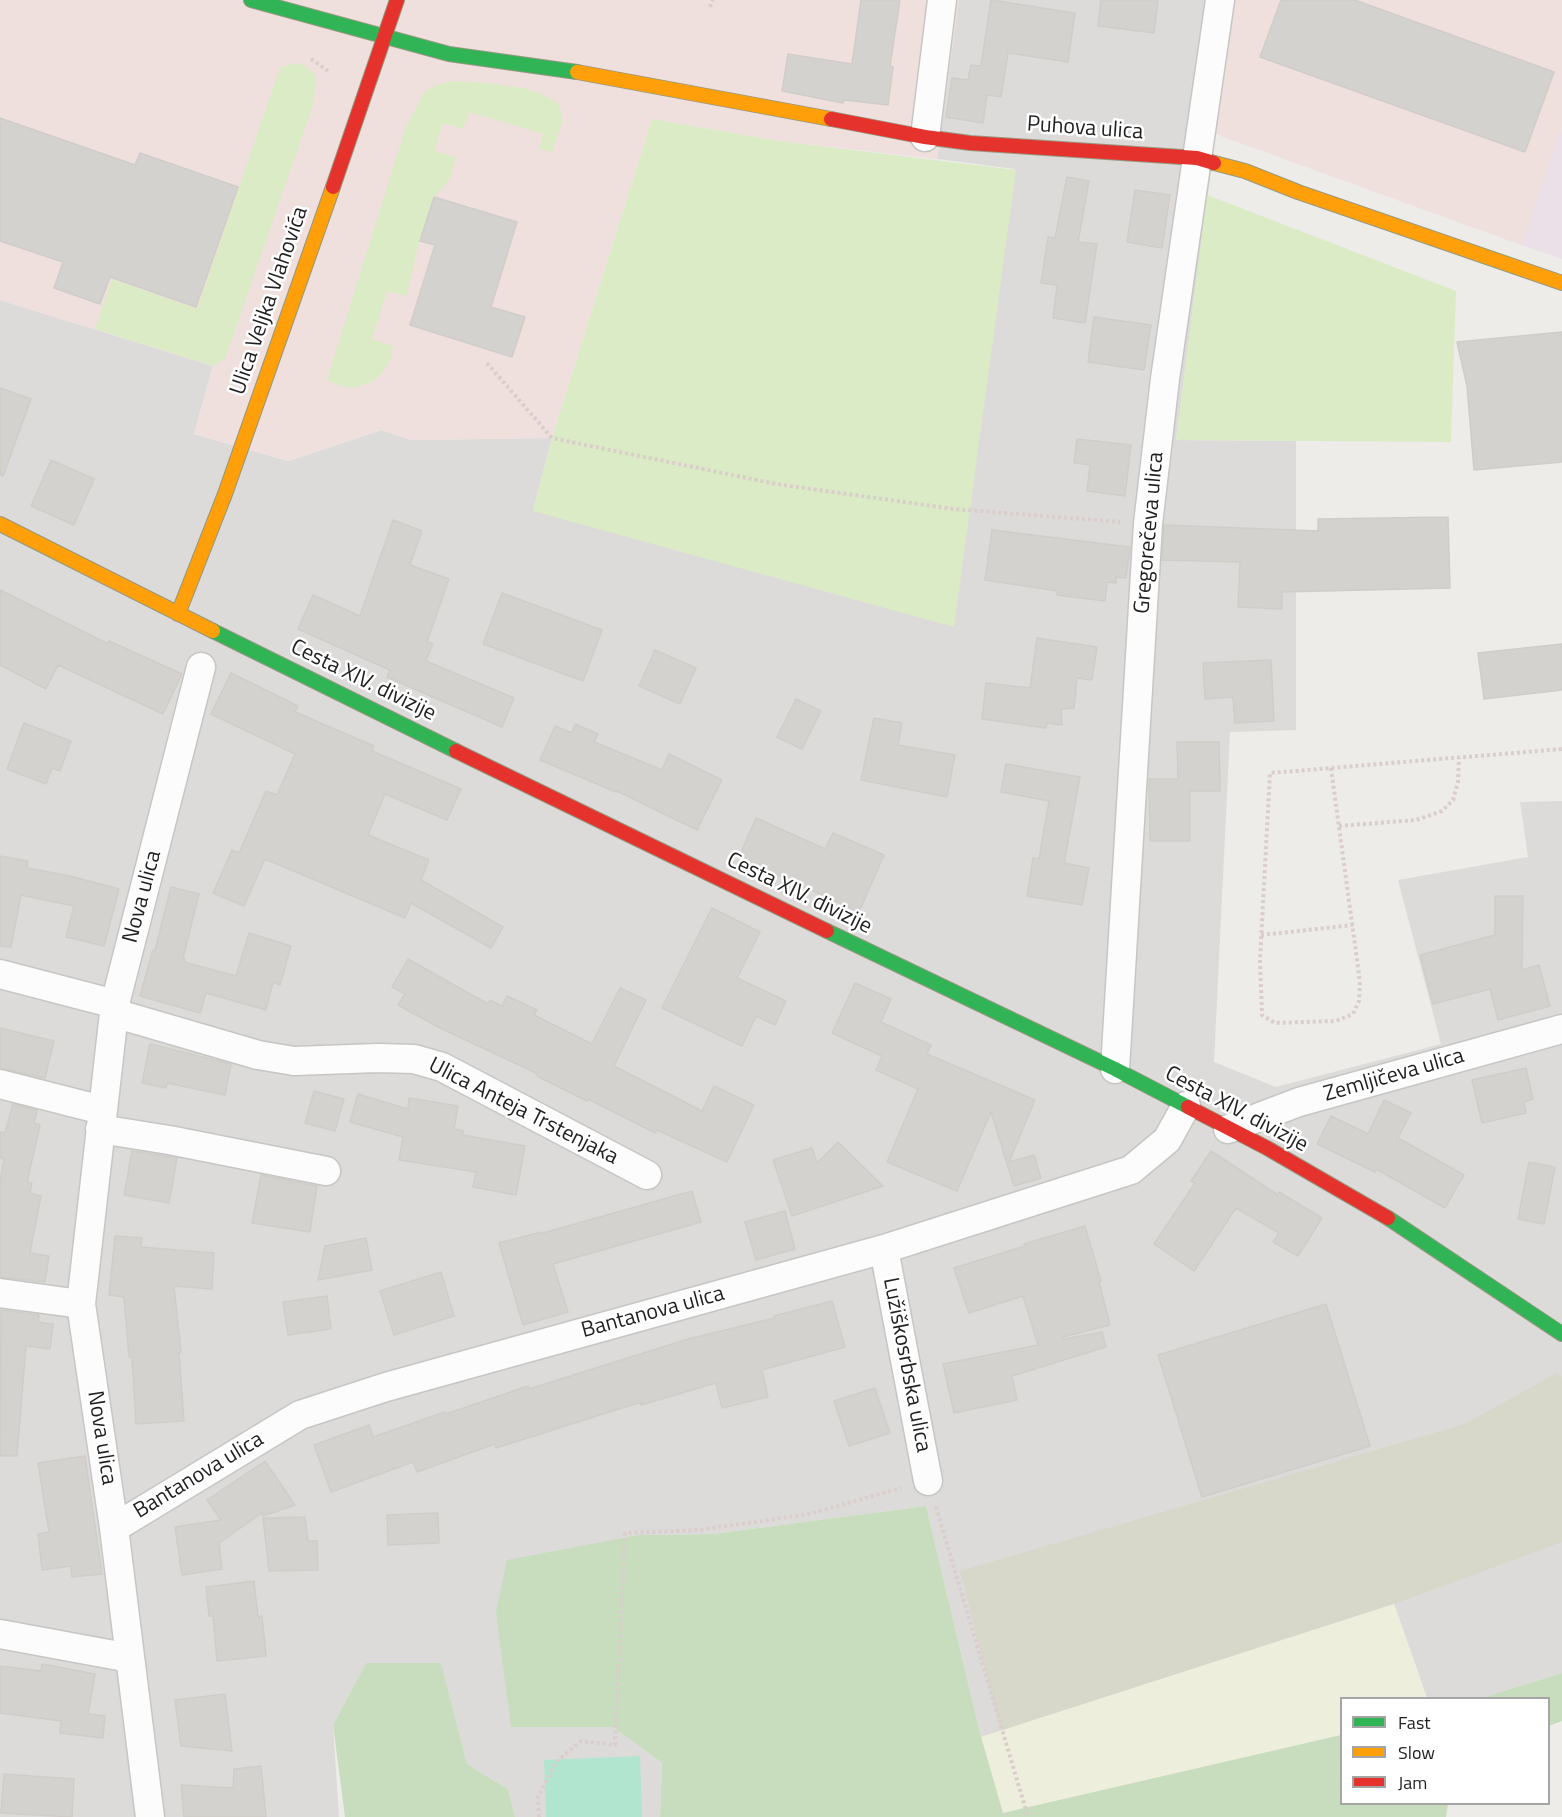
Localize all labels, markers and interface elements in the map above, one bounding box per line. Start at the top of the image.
street label: Puhova ulica [1026,112,1144,146]
street label: Ulica Veljka Vlahovića [225,204,315,398]
street label: Gregorečeva ulica [1130,451,1170,615]
street label: Cesta XIV. divizije [286,634,440,728]
street label: Cesta XIV. divizije [722,847,876,941]
street label: Nova ulica [118,848,168,946]
street label: Zemljičeva ulica [1321,1043,1467,1109]
street label: Ulica Anteja Trstenjaka [424,1053,622,1171]
street label: Cesta XIV. divizije [1160,1061,1312,1159]
street label: Lužiškosrbska ulica [876,1276,936,1454]
street label: Bantanova ulica [579,1281,727,1345]
street label: Nova ulica [81,1389,121,1487]
street label: Bantanova ulica [129,1427,269,1525]
legend [1340,1697,1550,1805]
text: Fast [1398,1709,1431,1736]
text: Slow [1398,1739,1435,1766]
text: Jam [1398,1769,1427,1796]

